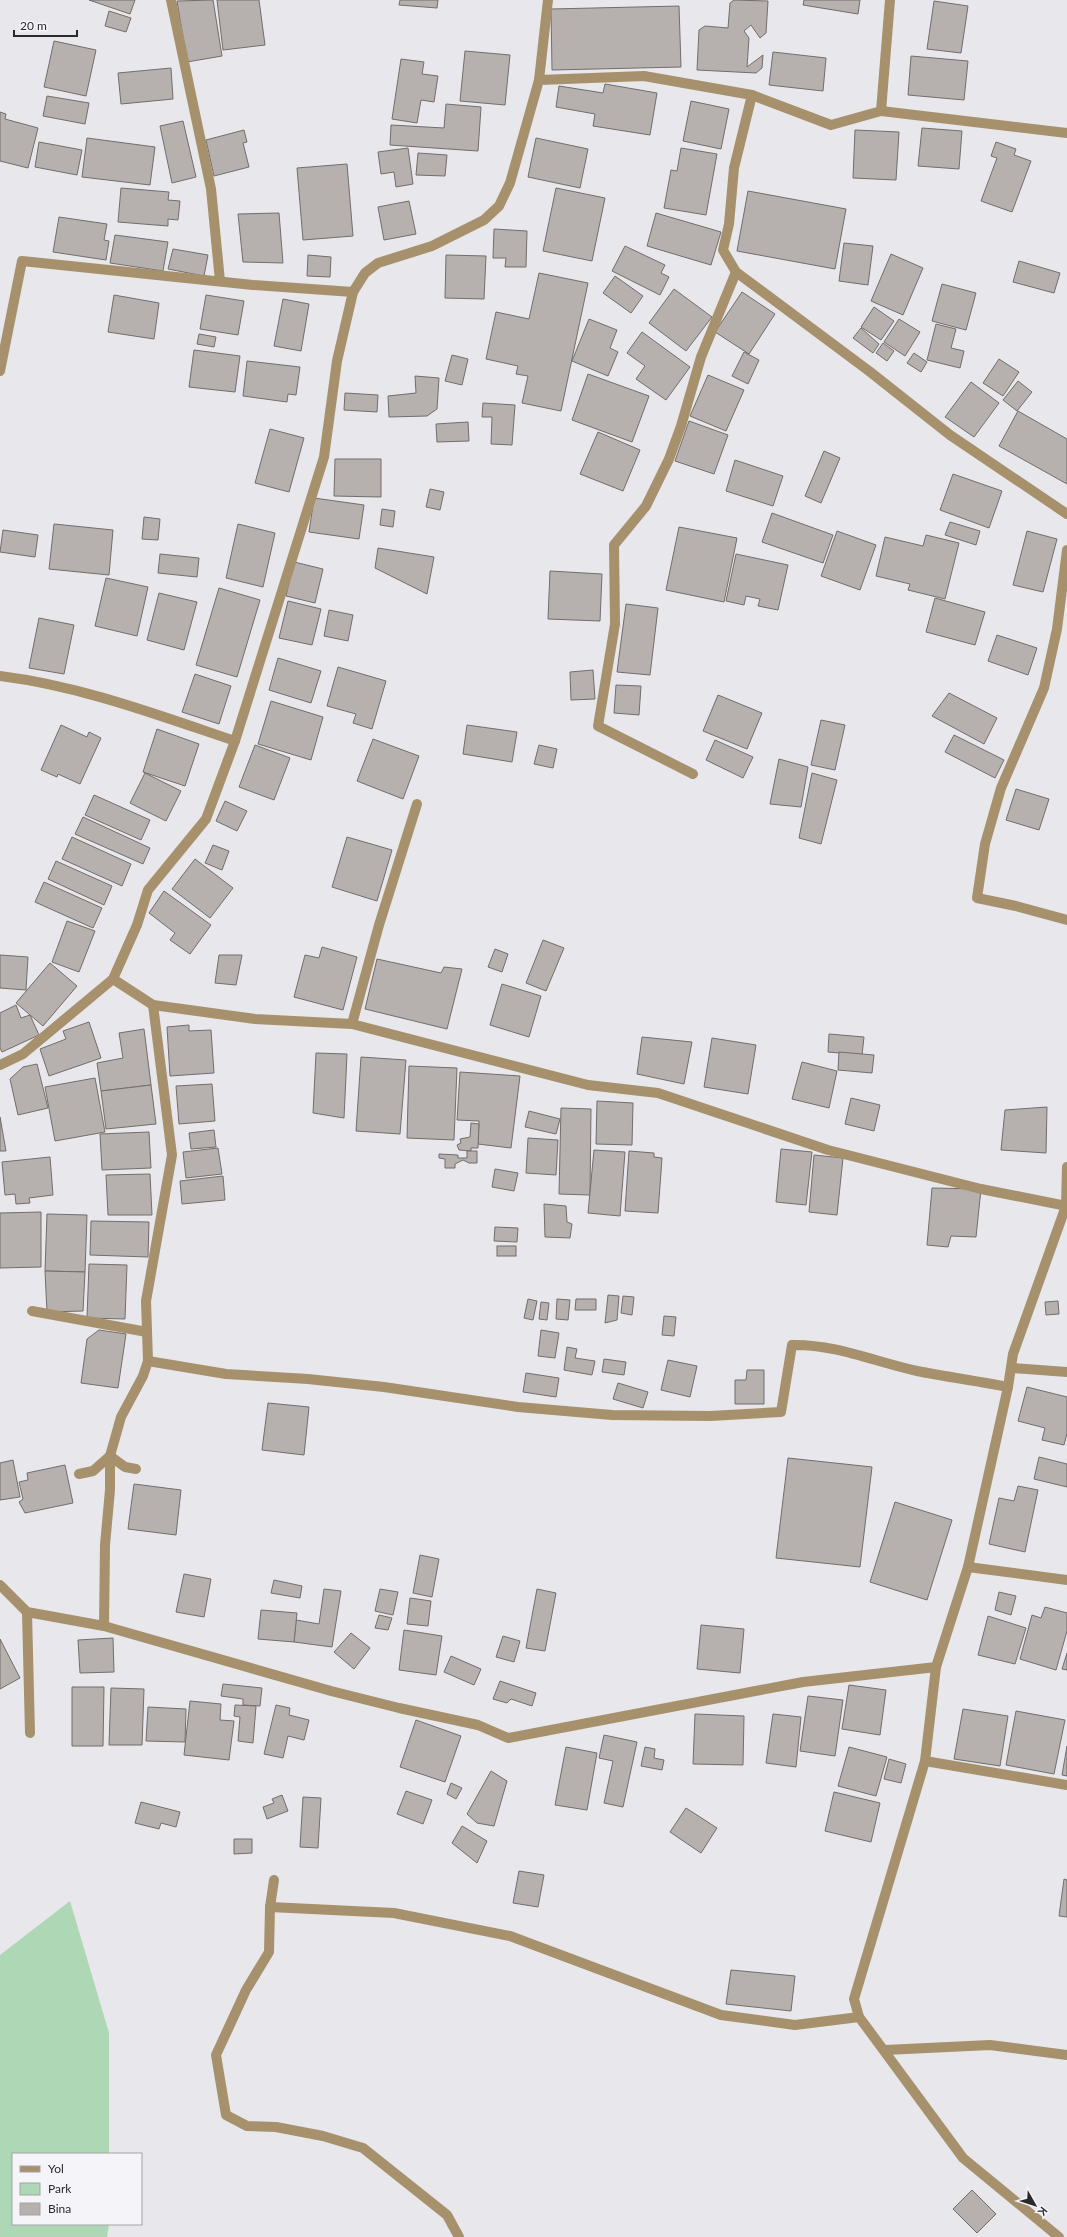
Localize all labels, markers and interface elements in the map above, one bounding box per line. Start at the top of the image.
scale bar [14,12,77,38]
text: 20 m [20,18,47,33]
legend [12,2153,142,2225]
text: Yol [48,2161,64,2176]
text: Park [48,2181,72,2196]
north arrow [1015,2185,1055,2225]
text: Bina [48,2201,71,2216]
text: K [1035,2205,1051,2219]

